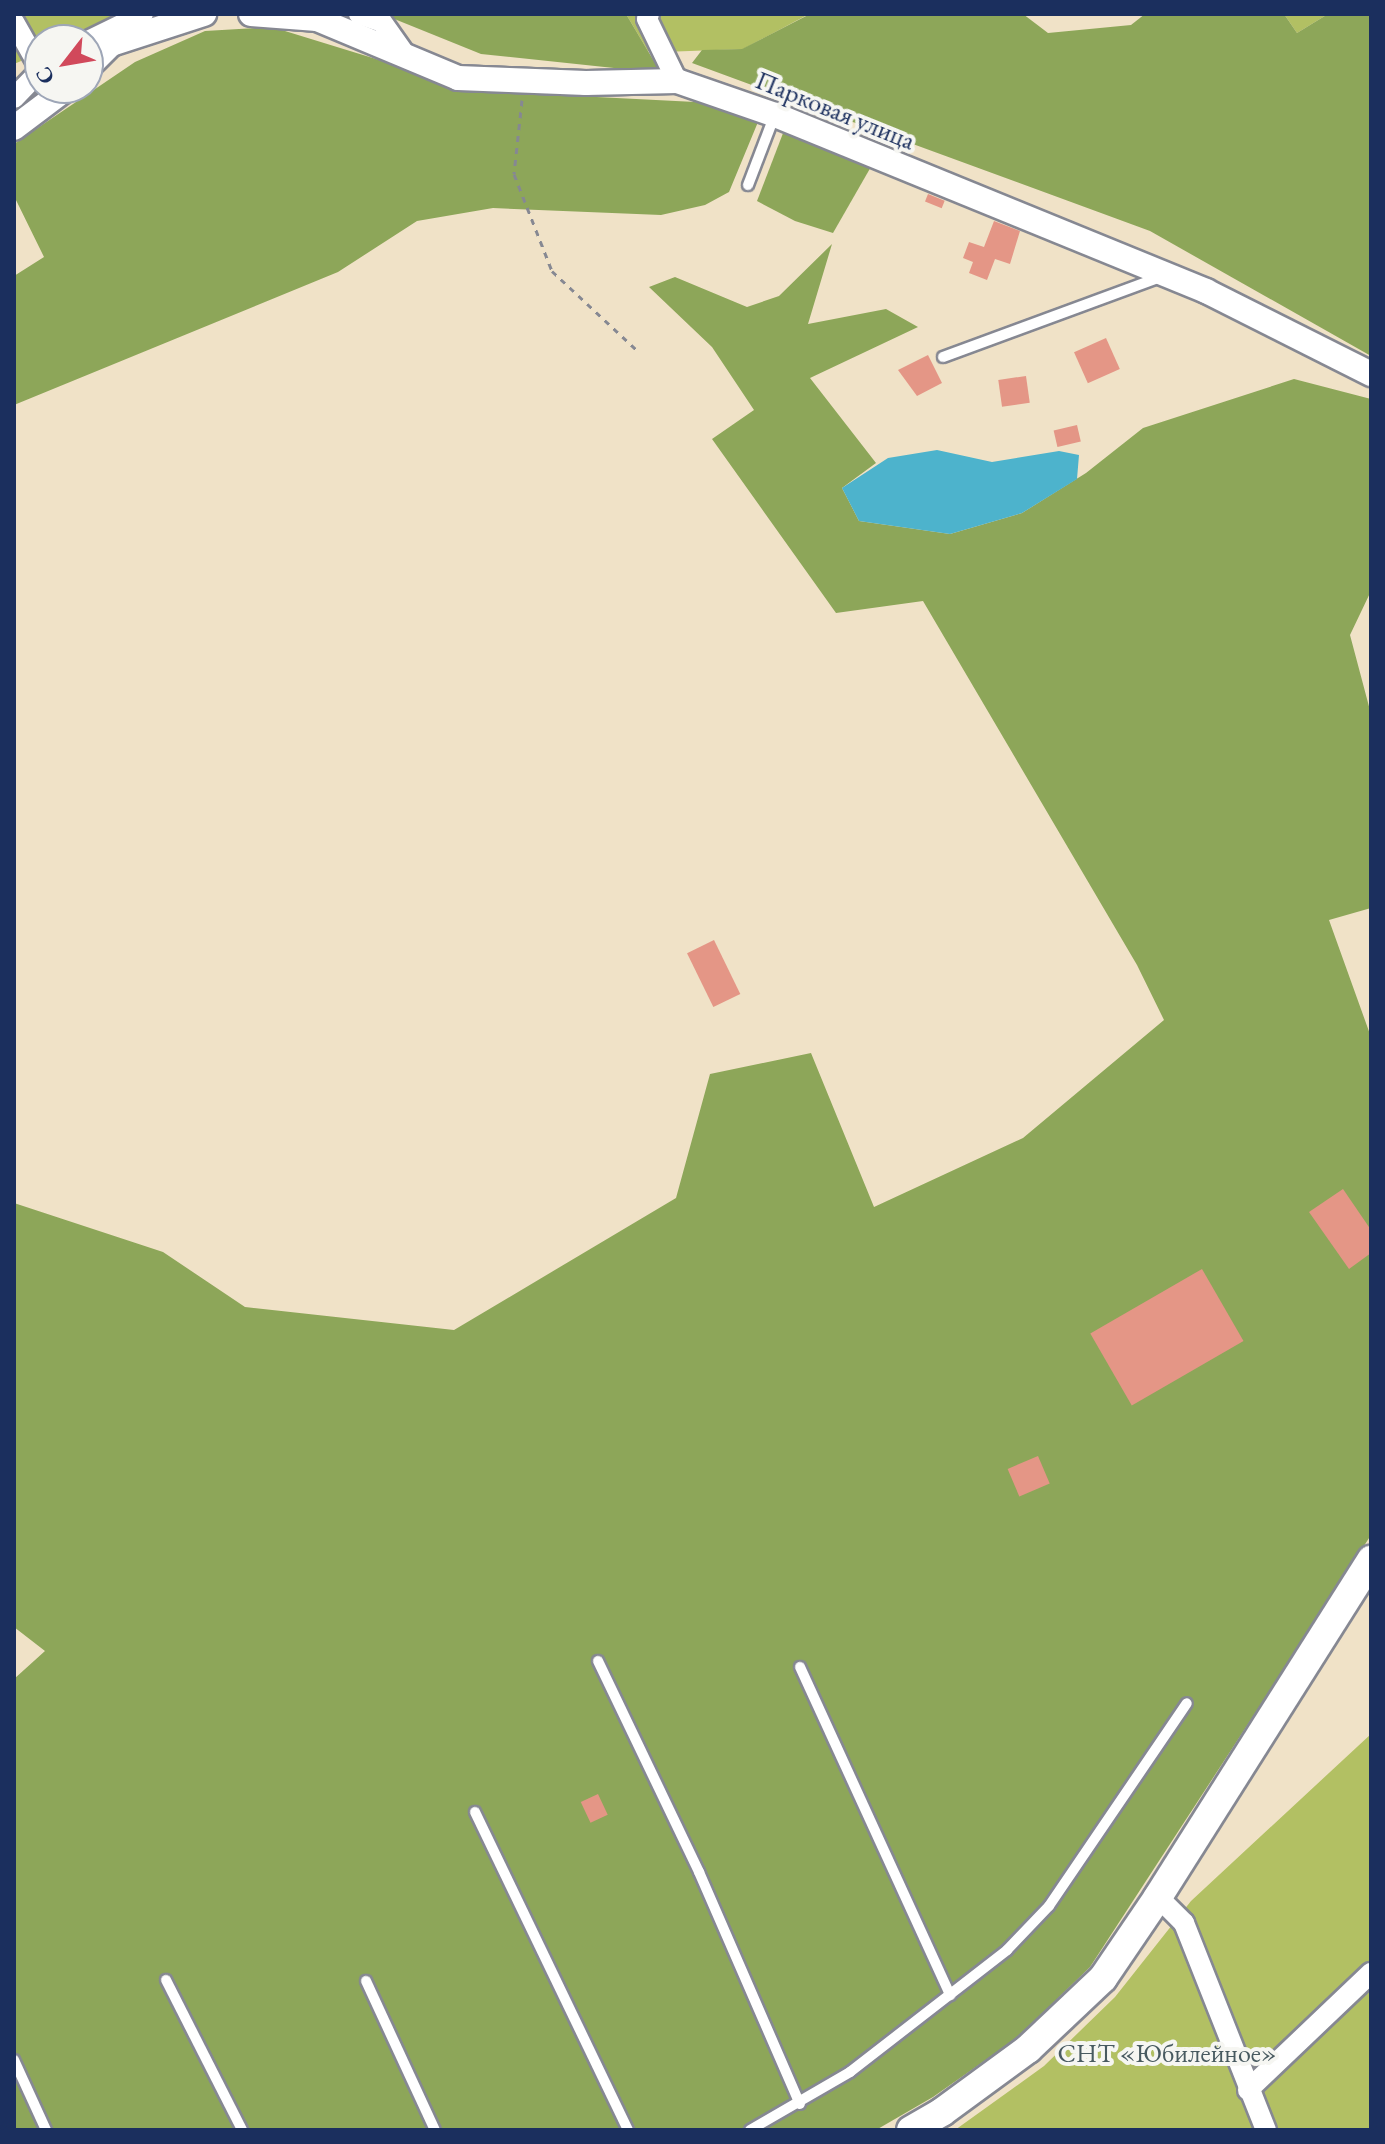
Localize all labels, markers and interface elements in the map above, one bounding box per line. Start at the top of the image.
north arrow [24,24,104,104]
text: С [28,61,61,90]
street label: Парковая улица [751,65,919,157]
park label: СНТ «Юбилейное» [1058,2038,1276,2070]

